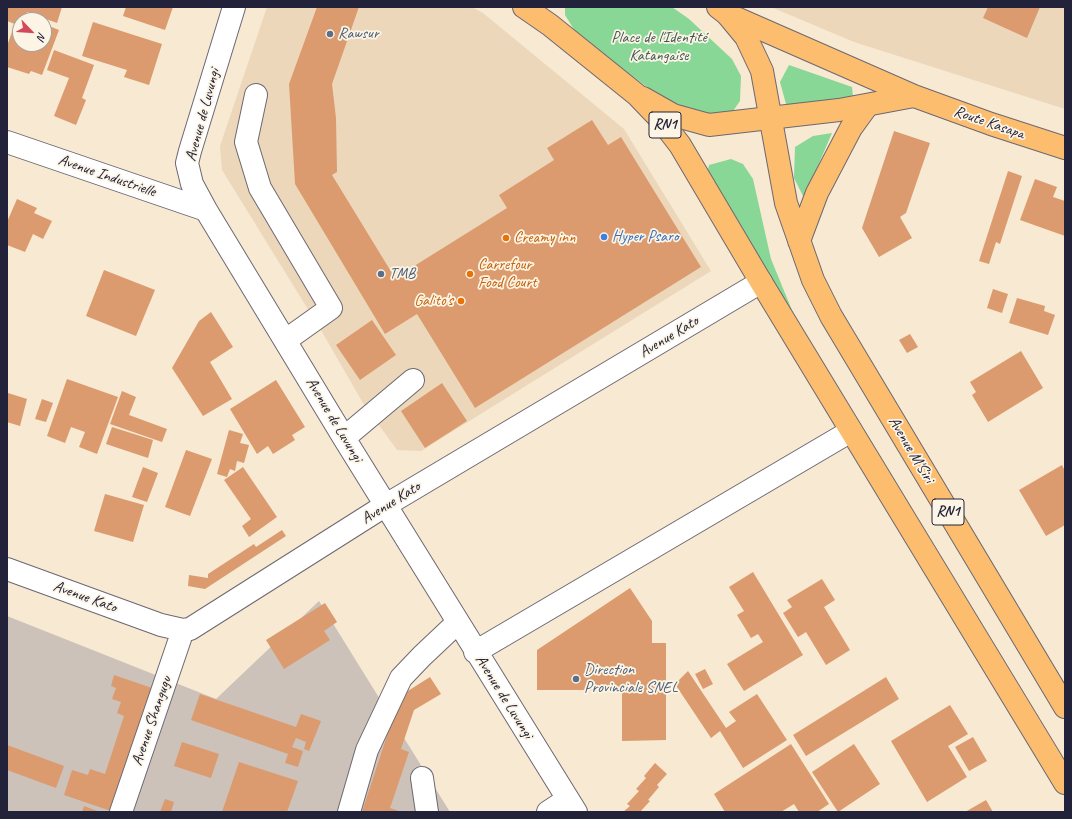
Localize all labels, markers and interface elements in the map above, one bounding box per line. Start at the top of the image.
north arrow [12,12,52,52]
place label: Rawsur [338,24,379,44]
park label: Place de l'Identité Katangaise [611,28,707,66]
marker: Rawsur [325,29,335,39]
text: N [34,31,50,43]
street label: Avenue de Luvungi [181,67,225,163]
street label: Route Kasapa [951,102,1027,144]
road number: RN1 [649,112,681,138]
street label: Avenue Industrielle [56,150,158,202]
place label: Hyper Psaro [612,227,678,247]
place label: Creamy inn [514,228,575,248]
marker: Hyper Psaro [599,232,609,242]
marker: Creamy inn [501,233,511,243]
place label: Carrefour Food Court [478,255,537,293]
place label: TMB [389,264,415,284]
marker: TMB [376,269,386,279]
marker: Carrefour Food Court [465,269,475,279]
place label: Galito's [414,291,453,311]
marker: Galito's [456,296,466,306]
street label: Avenue Kato [636,312,702,362]
street label: Avenue de Luvungi [301,374,367,466]
street label: Avenue M'Siri [884,413,938,487]
street label: Avenue Kato [358,477,424,529]
road number: RN1 [932,499,964,525]
street label: Avenue Kato [51,577,119,617]
street label: Avenue de Luvungi [471,652,537,742]
place label: Direction Provinciale SNEL [584,660,678,698]
street label: Avenue Shangugu [128,674,176,768]
marker: Direction Provinciale SNEL [571,674,581,684]

